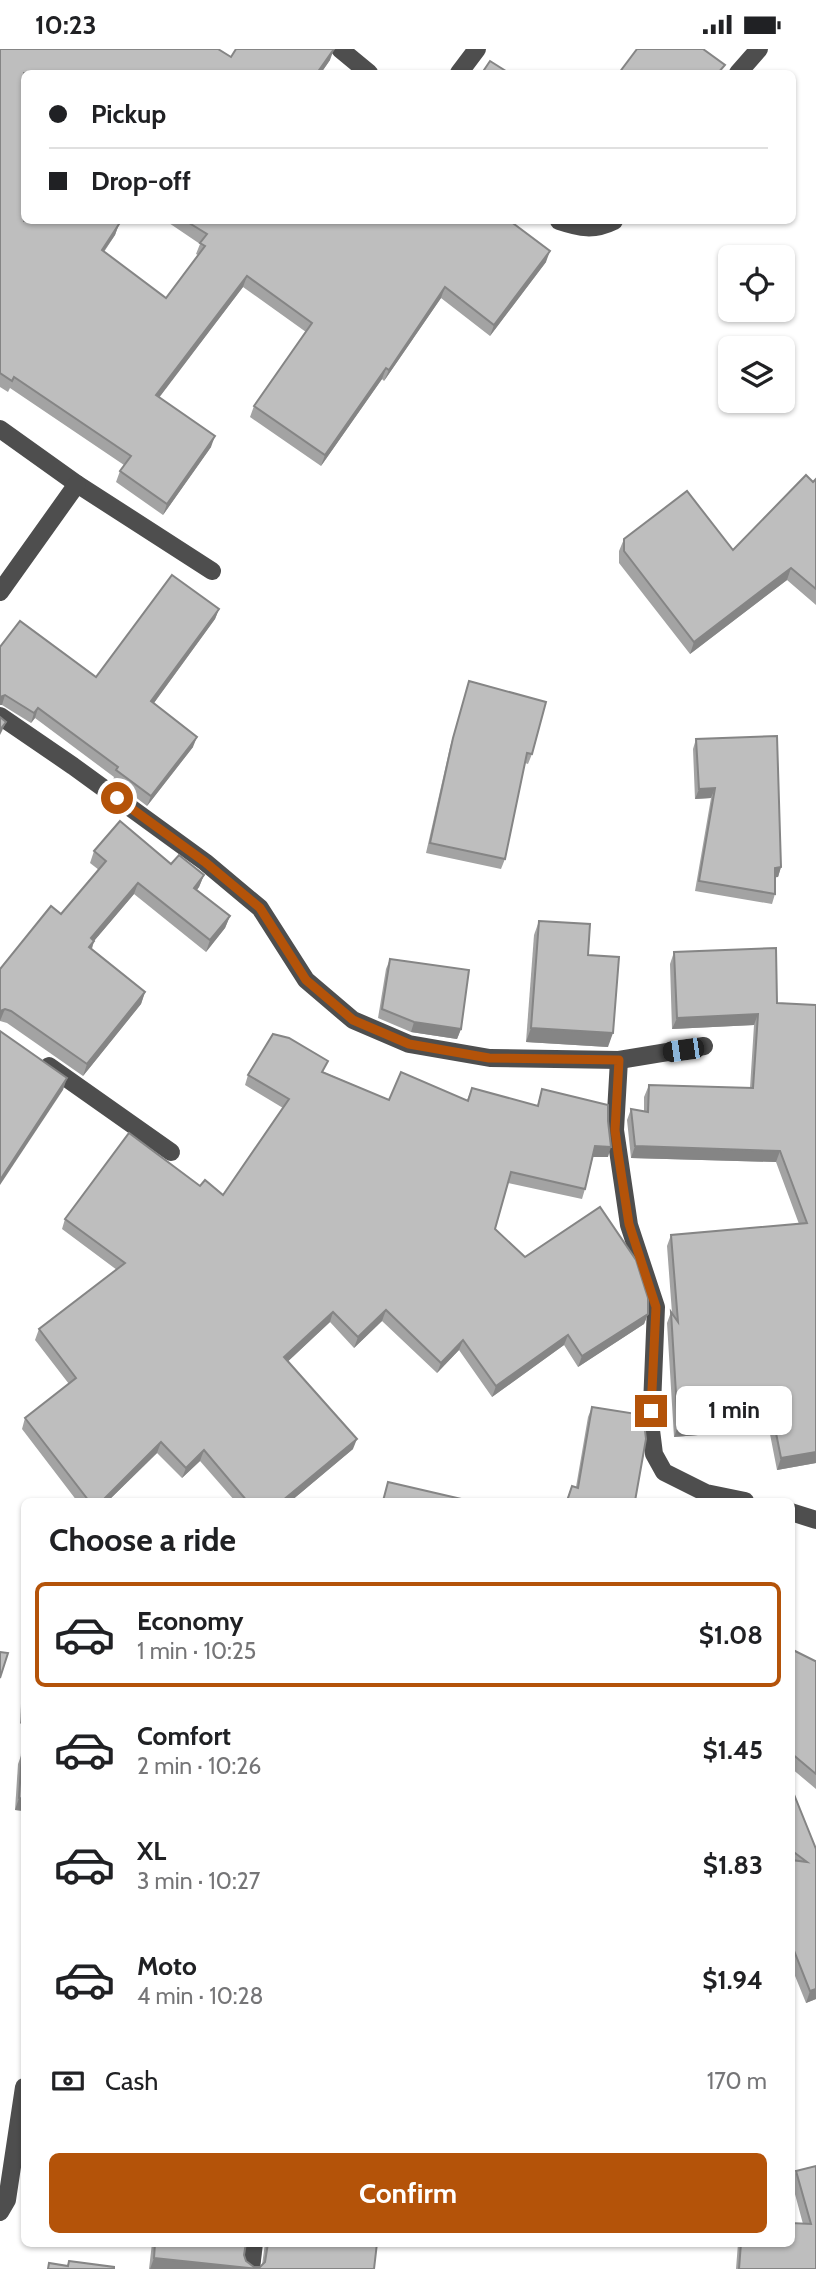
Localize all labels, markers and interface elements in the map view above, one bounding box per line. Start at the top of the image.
text: 10:23 [35,9,97,41]
text: Pickup [91,98,166,130]
text: Drop-off [91,165,191,197]
map controls [718,245,795,413]
button: locate [718,245,795,322]
button: layers [718,336,795,413]
route start [101,782,133,814]
car [661,1037,706,1063]
callout: 1 min [676,1387,791,1435]
route end [635,1395,667,1427]
text: 1 min [708,1396,760,1424]
text: Choose a ride [49,1520,236,1559]
icon: car [53,1603,116,1666]
text: Economy [137,1605,243,1637]
text: $1.08 [699,1619,763,1651]
text: 1 min · 10:25 [137,1637,256,1665]
icon: car [53,1718,116,1781]
text: Comfort [137,1720,231,1752]
text: $1.45 [702,1734,763,1766]
text: 2 min · 10:26 [137,1752,261,1780]
icon: car [53,1833,116,1896]
text: XL [137,1835,166,1867]
text: $1.83 [703,1849,763,1881]
text: 3 min · 10:27 [137,1867,260,1895]
icon: car [53,1948,116,2011]
text: Moto [137,1950,197,1982]
text: $1.94 [702,1964,763,1996]
text: 4 min · 10:28 [137,1982,264,2010]
icon: cash [49,2062,87,2100]
text: Cash [105,2065,158,2097]
text: 170 m [707,2067,767,2095]
button: Confirm [49,2153,767,2233]

